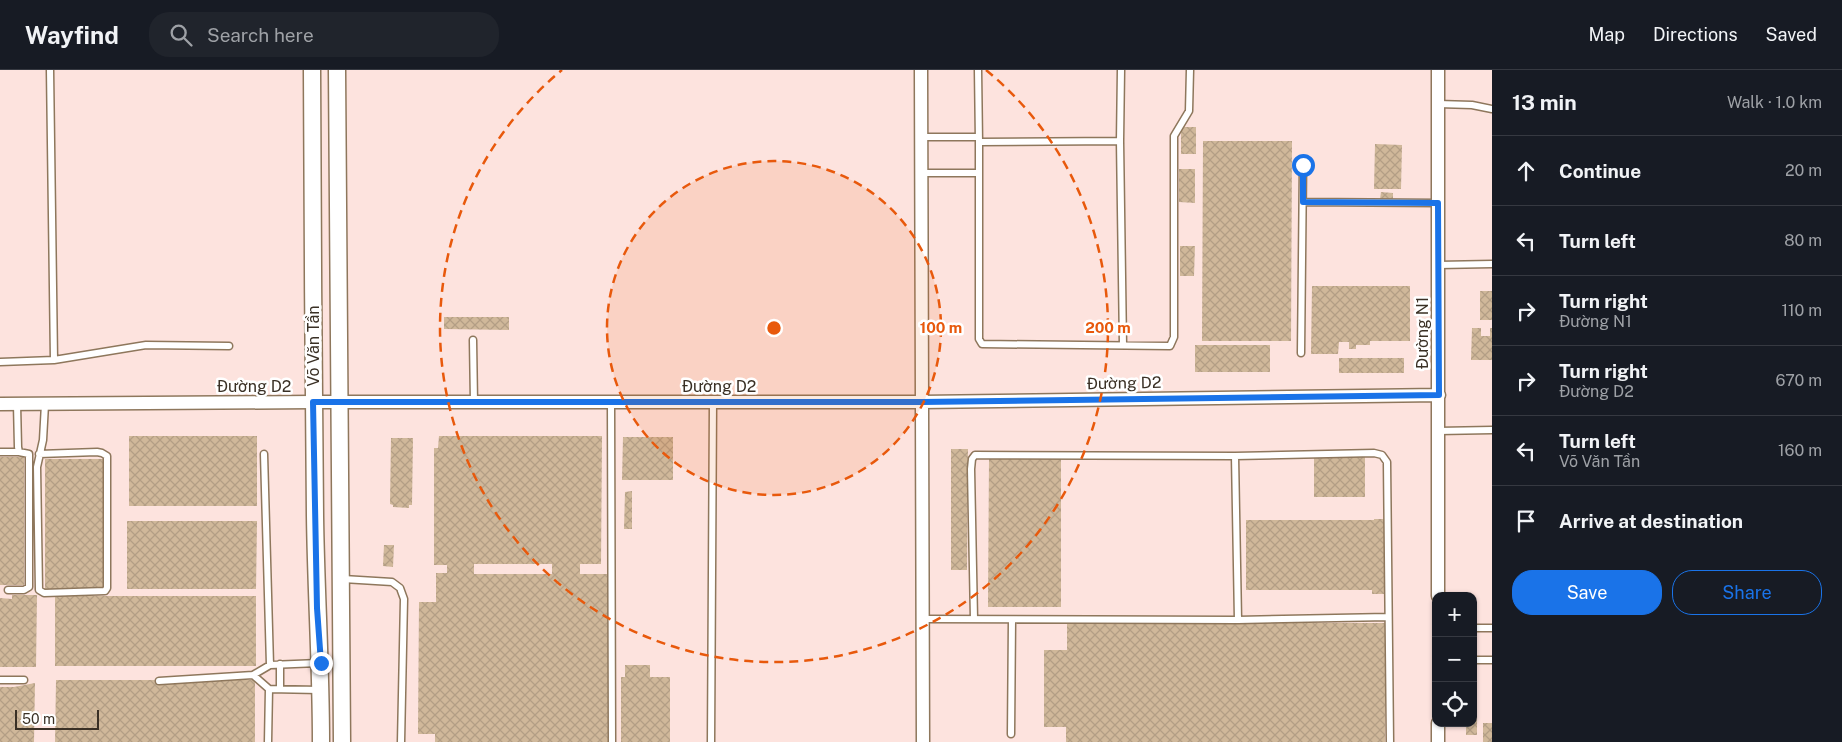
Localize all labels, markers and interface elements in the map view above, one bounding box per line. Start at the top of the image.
search box [149,12,499,57]
text: Wayfind [25,21,119,49]
icon: search [167,21,195,49]
text: Search here [207,24,314,46]
text: Map [1588,24,1625,45]
text: Directions [1653,24,1738,45]
text: Saved [1766,24,1817,45]
text: 13 min [1512,90,1577,115]
text: Walk · 1.0 km [1727,93,1822,112]
route start [1292,154,1315,177]
icon: ahead [1512,157,1540,185]
text: Continue [1559,160,1641,182]
text: 20 m [1785,161,1822,180]
icon: left [1512,227,1540,255]
text: Turn left [1559,230,1636,252]
text: 80 m [1784,231,1822,250]
text: Turn right [1559,290,1648,312]
street label: Đường N1 [1413,297,1432,369]
icon: right [1512,297,1540,325]
text: 110 m [1781,301,1822,320]
street label: Võ Văn Tần [304,305,323,387]
text: Đường N1 [1559,312,1632,331]
centre of rings [765,319,783,337]
text: 100 m [920,319,962,336]
text: 200 m [1085,319,1131,336]
text: Turn right [1559,360,1648,382]
icon: right [1512,367,1540,395]
text: 670 m [1776,371,1822,390]
street label: Đường D2 [1086,373,1162,393]
street label: Đường D2 [217,377,291,396]
street label: Đường D2 [682,377,756,396]
text: Đường D2 [1559,382,1634,401]
text: Turn left [1559,430,1636,452]
icon: left [1512,437,1540,465]
text: 160 m [1778,441,1822,460]
text: Võ Văn Tần [1559,452,1640,471]
icon: arrive [1512,507,1540,535]
text: Arrive at destination [1559,510,1743,532]
button: Save [1512,570,1662,615]
button: Share [1672,570,1822,615]
map controls [1432,592,1477,727]
button: + [1432,592,1477,637]
button: − [1432,637,1477,682]
route end [310,652,333,675]
button: locate [1432,682,1477,727]
scale bar [15,707,99,730]
text: 50 m [22,711,55,727]

